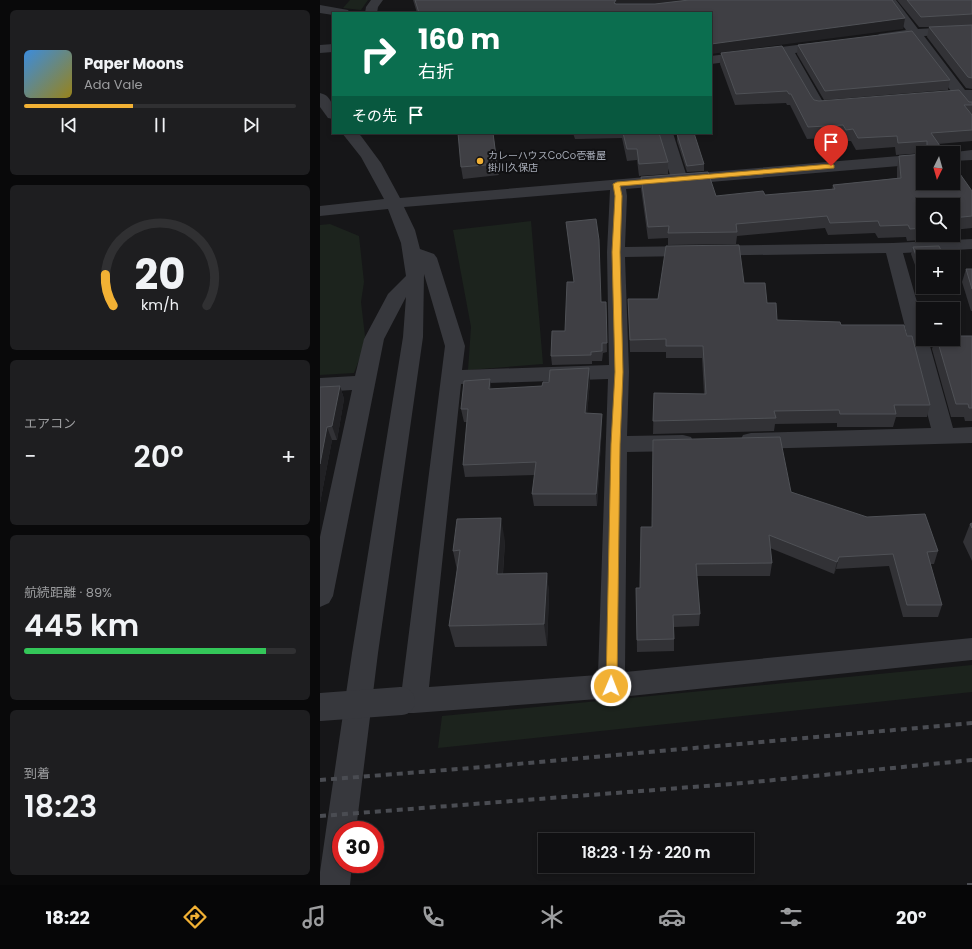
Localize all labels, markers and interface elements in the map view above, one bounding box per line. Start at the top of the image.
text: 160 m [418,20,500,59]
icon: right [352,28,404,80]
text: Paper Moons [84,53,184,74]
text: 右折 [418,59,454,84]
text: Ada Vale [84,75,143,94]
icon: arrive [405,104,427,126]
text: その先 [352,105,397,126]
icon: previous [58,114,80,136]
icon: pause [149,114,171,136]
icon: next [240,114,262,136]
pin [814,125,848,166]
icon: arrive [820,131,842,153]
north arrow [916,146,960,190]
map controls [916,146,960,346]
place label: カレーハウスCoCo壱番屋 掛川久保店 [488,148,606,175]
marker: カレーハウスCoCo壱番屋 掛川久保店 [475,156,485,166]
button: search [916,198,960,242]
text: 20 [135,244,185,303]
button: + [916,250,960,294]
text: km/h [141,294,179,314]
button: − [916,302,960,346]
text: エアコン [24,414,76,433]
text: 20° [134,435,184,478]
text: − [24,441,36,472]
text: + [281,441,296,472]
text: 航続距離 · 89% [24,583,112,602]
text: 445 km [24,604,139,647]
position arrow [590,665,632,707]
text: 到着 [24,764,50,783]
text: 18:23 [24,785,97,828]
speed limit sign: 30 [332,821,384,873]
text: 18:23 · 1 分 · 220 m [581,842,711,863]
icon: directions [181,903,209,931]
icon: music [300,903,328,931]
icon: phone [419,903,447,931]
icon: climate [538,903,566,931]
icon: car [658,903,686,931]
icon: filters [777,903,805,931]
text: 18:22 [46,905,90,930]
text: 20° [896,905,926,930]

